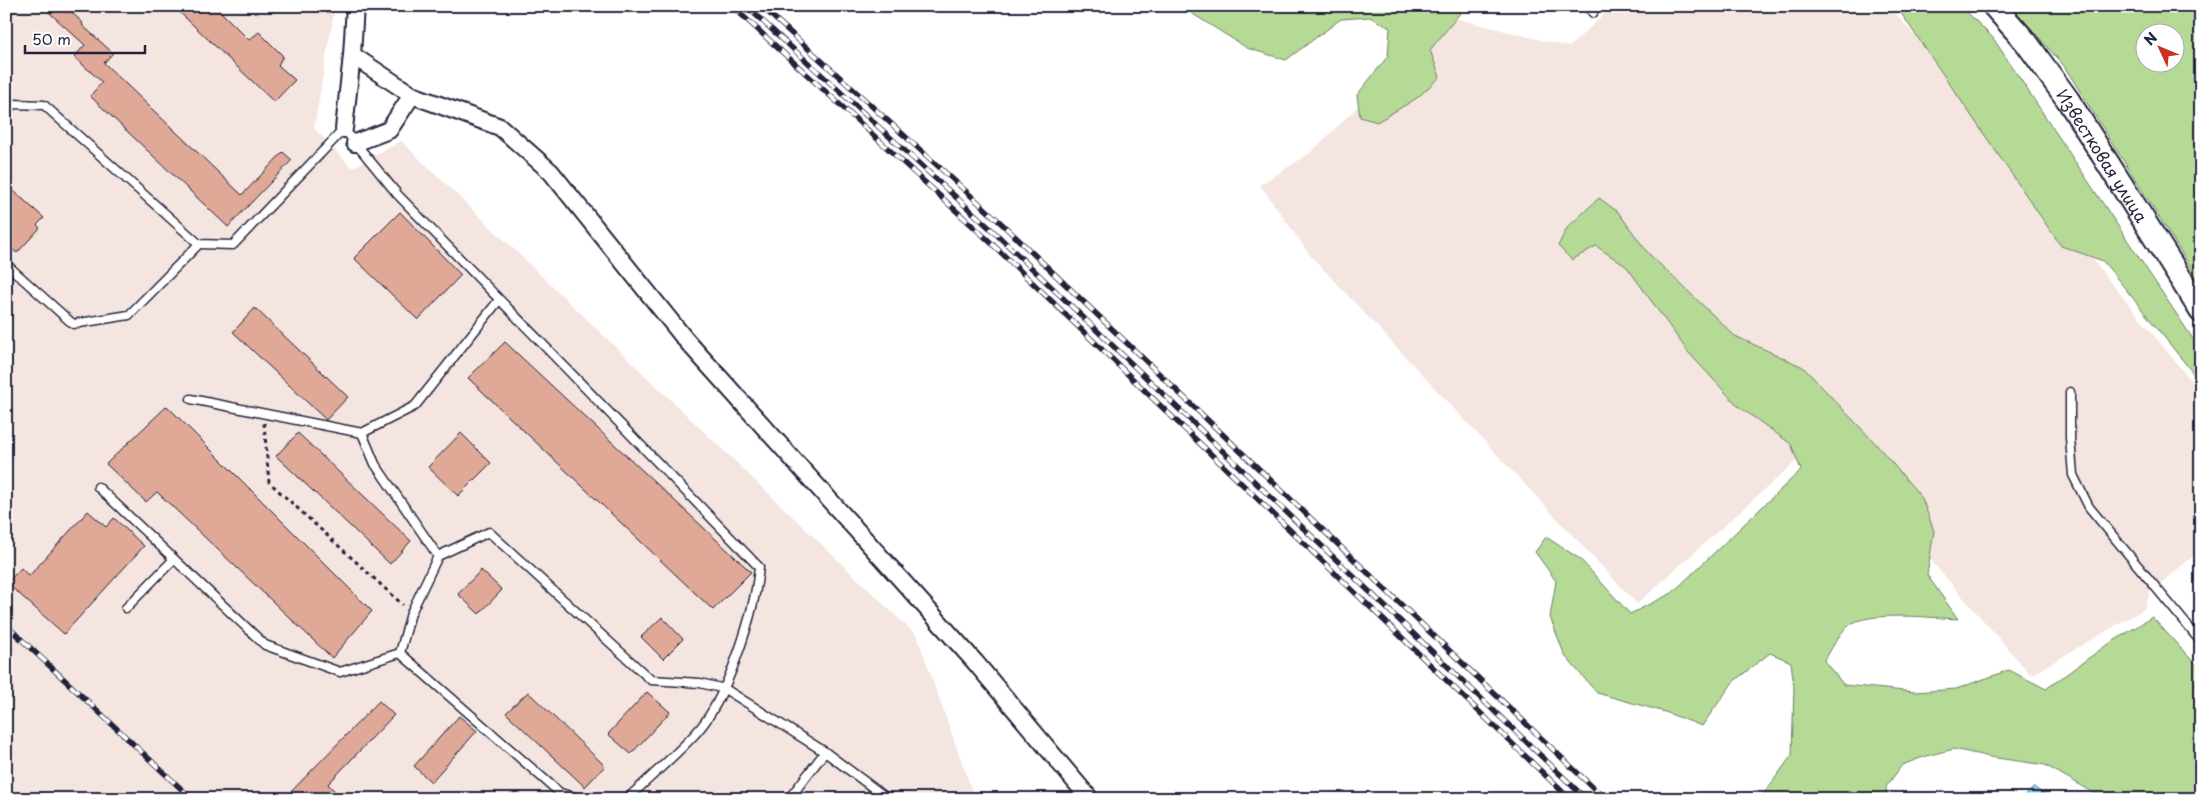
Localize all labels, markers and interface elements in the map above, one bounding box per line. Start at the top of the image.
scale bar [25,22,145,54]
north arrow [2134,22,2184,72]
text: 50 m [32,27,71,50]
text: N [2139,27,2162,50]
street label: Известковая улица [2051,84,2154,227]

